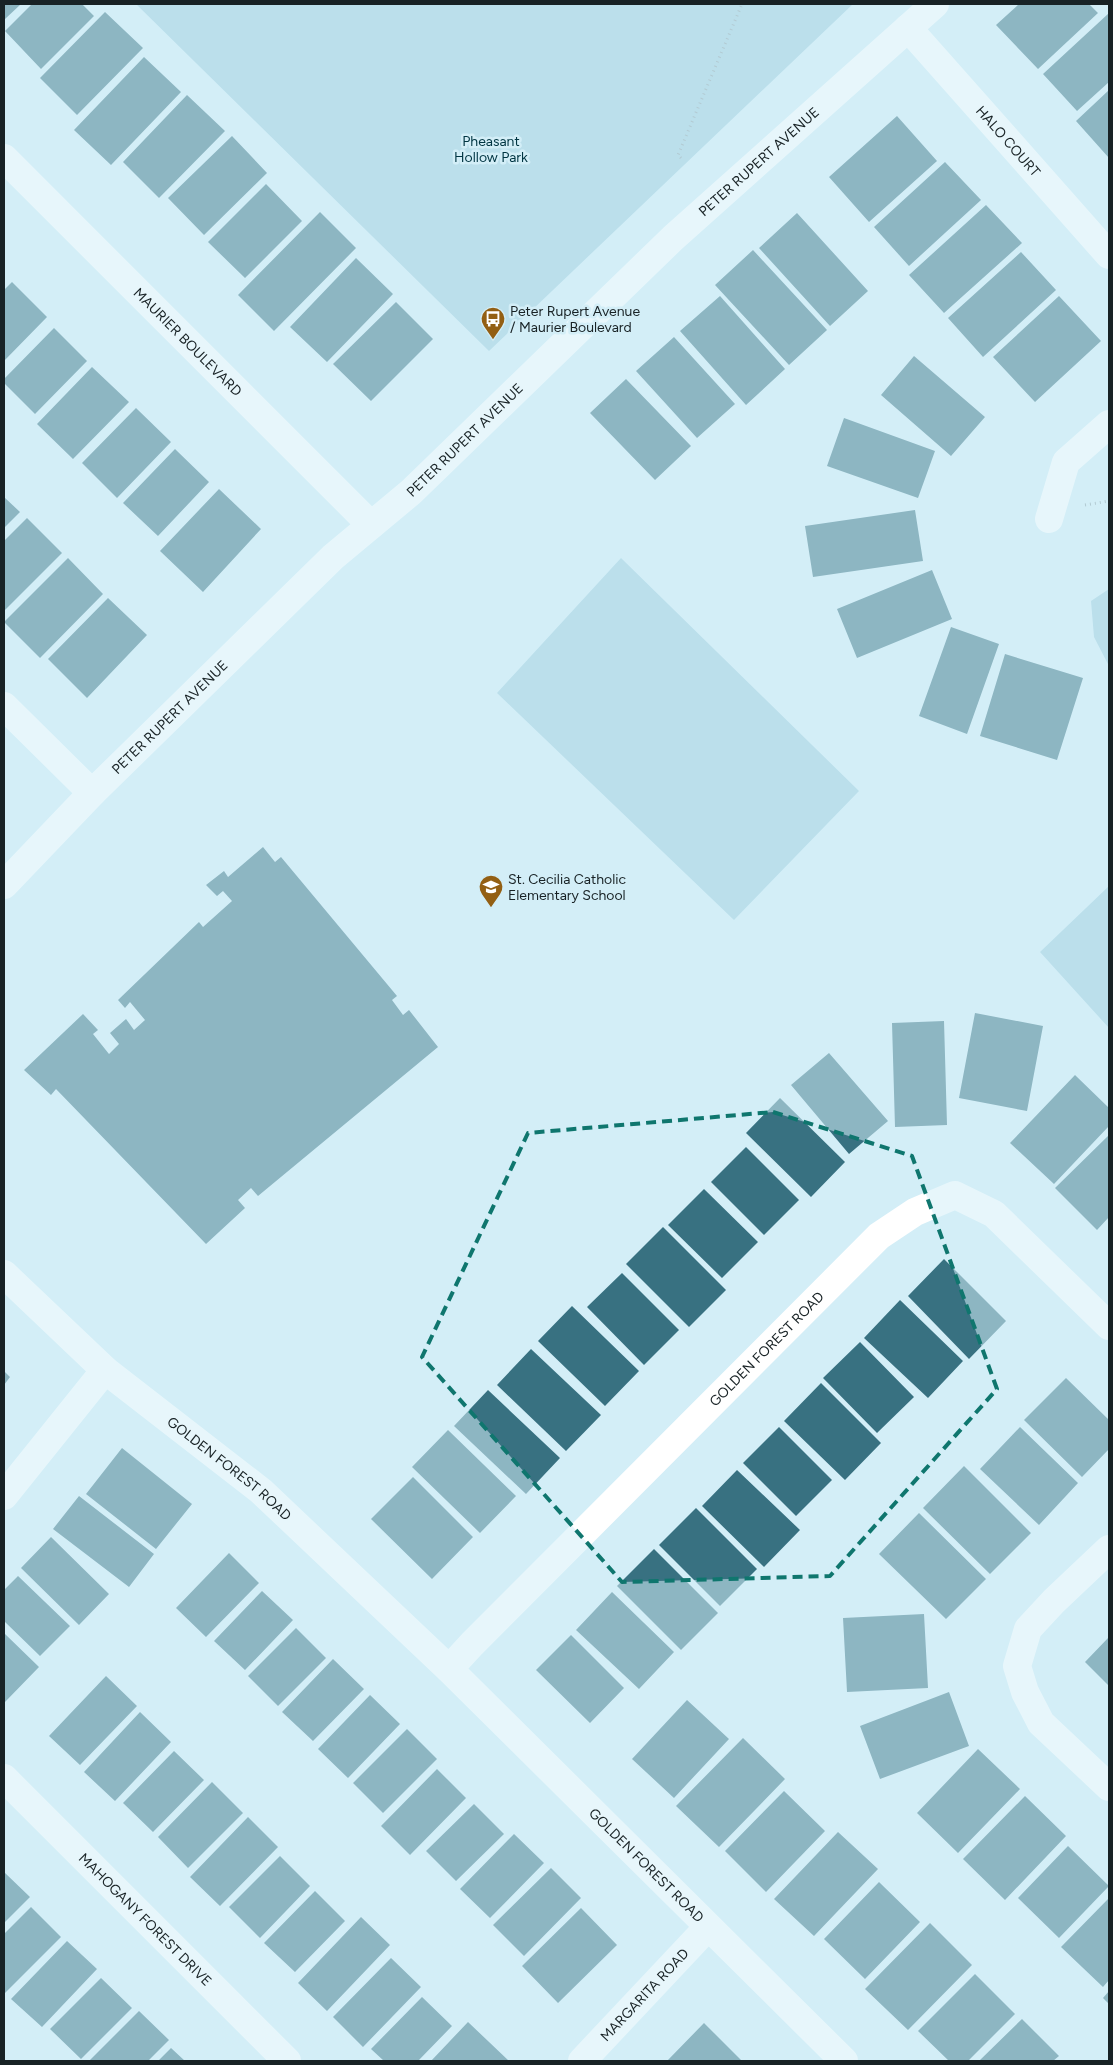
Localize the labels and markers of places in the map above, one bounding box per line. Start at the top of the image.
place label: Peter Rupert Avenue / Maurier Boulevard [510,303,640,336]
bus stop icon: Peter Rupert Avenue / Maurier Boulevard [480,306,506,340]
place label: St. Cecilia Catholic Elementary School [508,871,627,904]
school or university icon: St. Cecilia Catholic Elementary School [478,874,504,908]

